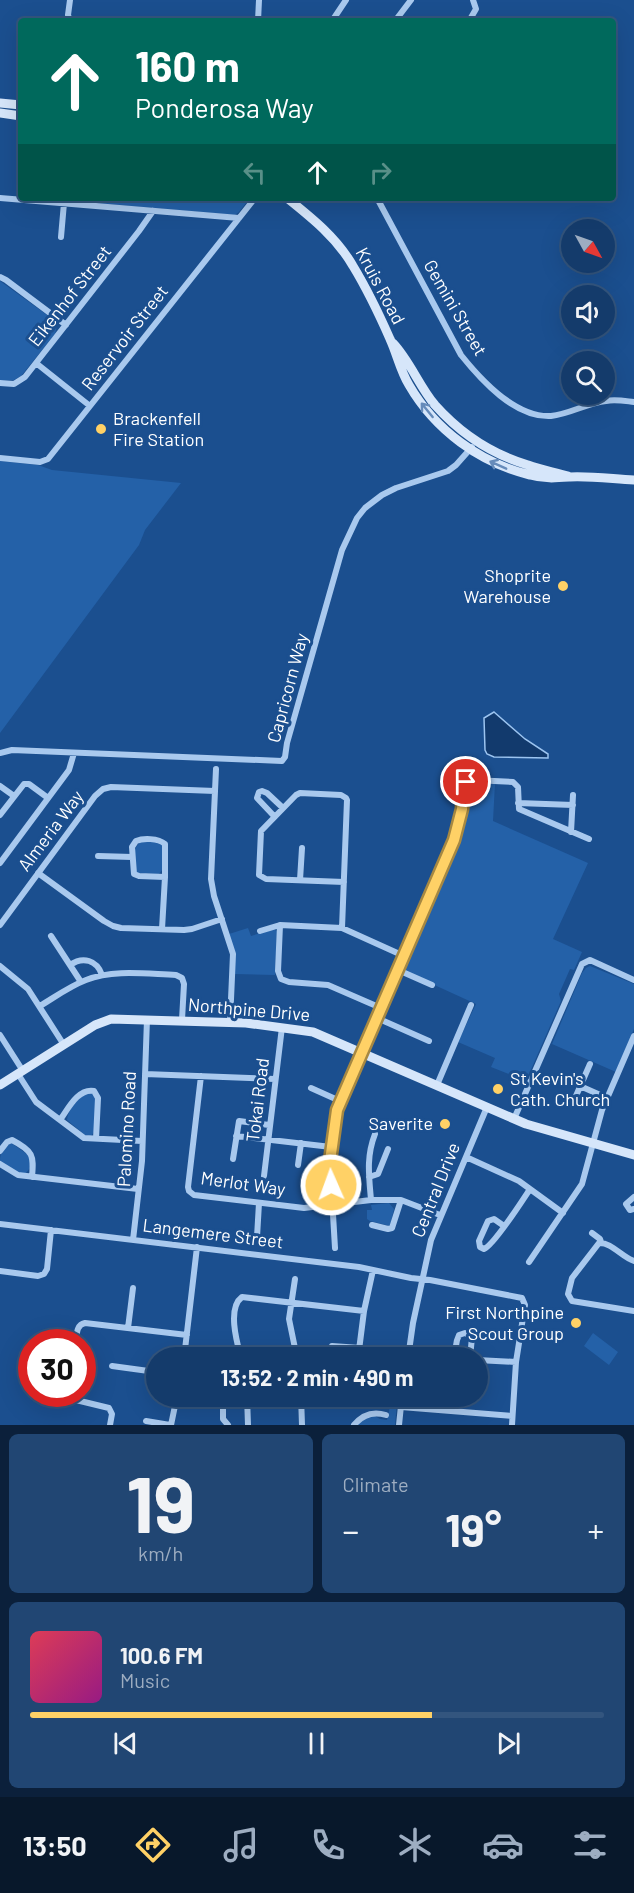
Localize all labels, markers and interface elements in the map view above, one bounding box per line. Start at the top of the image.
text: 160 m [135,40,240,90]
icon: ahead [36,42,114,120]
text: Ponderosa Way [135,91,314,123]
icon: left [238,156,271,189]
icon: ahead [301,156,334,189]
icon: right [364,156,397,189]
north arrow [561,219,615,273]
map controls [561,219,615,405]
street label: Eikenhof Street [23,241,115,350]
street label: Kruis Road [351,243,410,328]
street label: Gemini Street [420,256,492,359]
street label: Reservoir Street [76,280,172,394]
button: sound [561,285,615,339]
button: search [561,351,615,405]
one-way arrow [420,402,433,418]
place label: Brackenfell Fire Station [113,407,204,450]
marker: Brackenfell Fire Station [94,422,108,436]
one-way arrow [490,458,508,470]
place label: Shoprite Warehouse [464,564,551,607]
marker: Shoprite Warehouse [556,579,570,593]
street label: Capricorn Way [262,631,312,745]
pin [440,756,491,807]
icon: arrive [449,765,482,798]
street label: Almeria Way [13,786,88,875]
street label: Northpine Drive [187,993,311,1025]
street label: Tokai Road [241,1056,273,1143]
place label: St Kevin's Cath. Church [510,1067,610,1110]
street label: Palomino Road [112,1070,140,1187]
marker: St Kevin's Cath. Church [491,1082,505,1096]
place label: Saverite [369,1112,433,1134]
marker: Saverite [438,1117,452,1131]
street label: Central Drive [406,1139,464,1240]
position arrow [299,1153,363,1217]
street label: Merlot Way [199,1166,287,1200]
street label: Langemere Street [142,1213,285,1253]
place label: First Northpine Scout Group [445,1301,564,1344]
marker: First Northpine Scout Group [569,1316,583,1330]
speed limit sign: 30 [18,1329,96,1407]
text: 13:52 · 2 min · 490 m [221,1364,413,1390]
text: 19 [126,1455,195,1549]
text: Climate [343,1472,409,1496]
text: 19° [445,1502,502,1556]
text: − [343,1510,359,1550]
text: + [588,1510,604,1550]
text: km/h [138,1541,183,1565]
text: 100.6 FM [120,1642,203,1668]
text: Music [120,1668,170,1692]
icon: previous [109,1727,142,1760]
icon: pause [300,1727,333,1760]
icon: next [492,1727,525,1760]
icon: directions [132,1824,174,1866]
icon: music [220,1824,262,1866]
icon: phone [307,1824,349,1866]
icon: climate [394,1824,436,1866]
icon: car [482,1824,524,1866]
icon: filters [569,1824,611,1866]
text: 13:50 [23,1829,87,1861]

